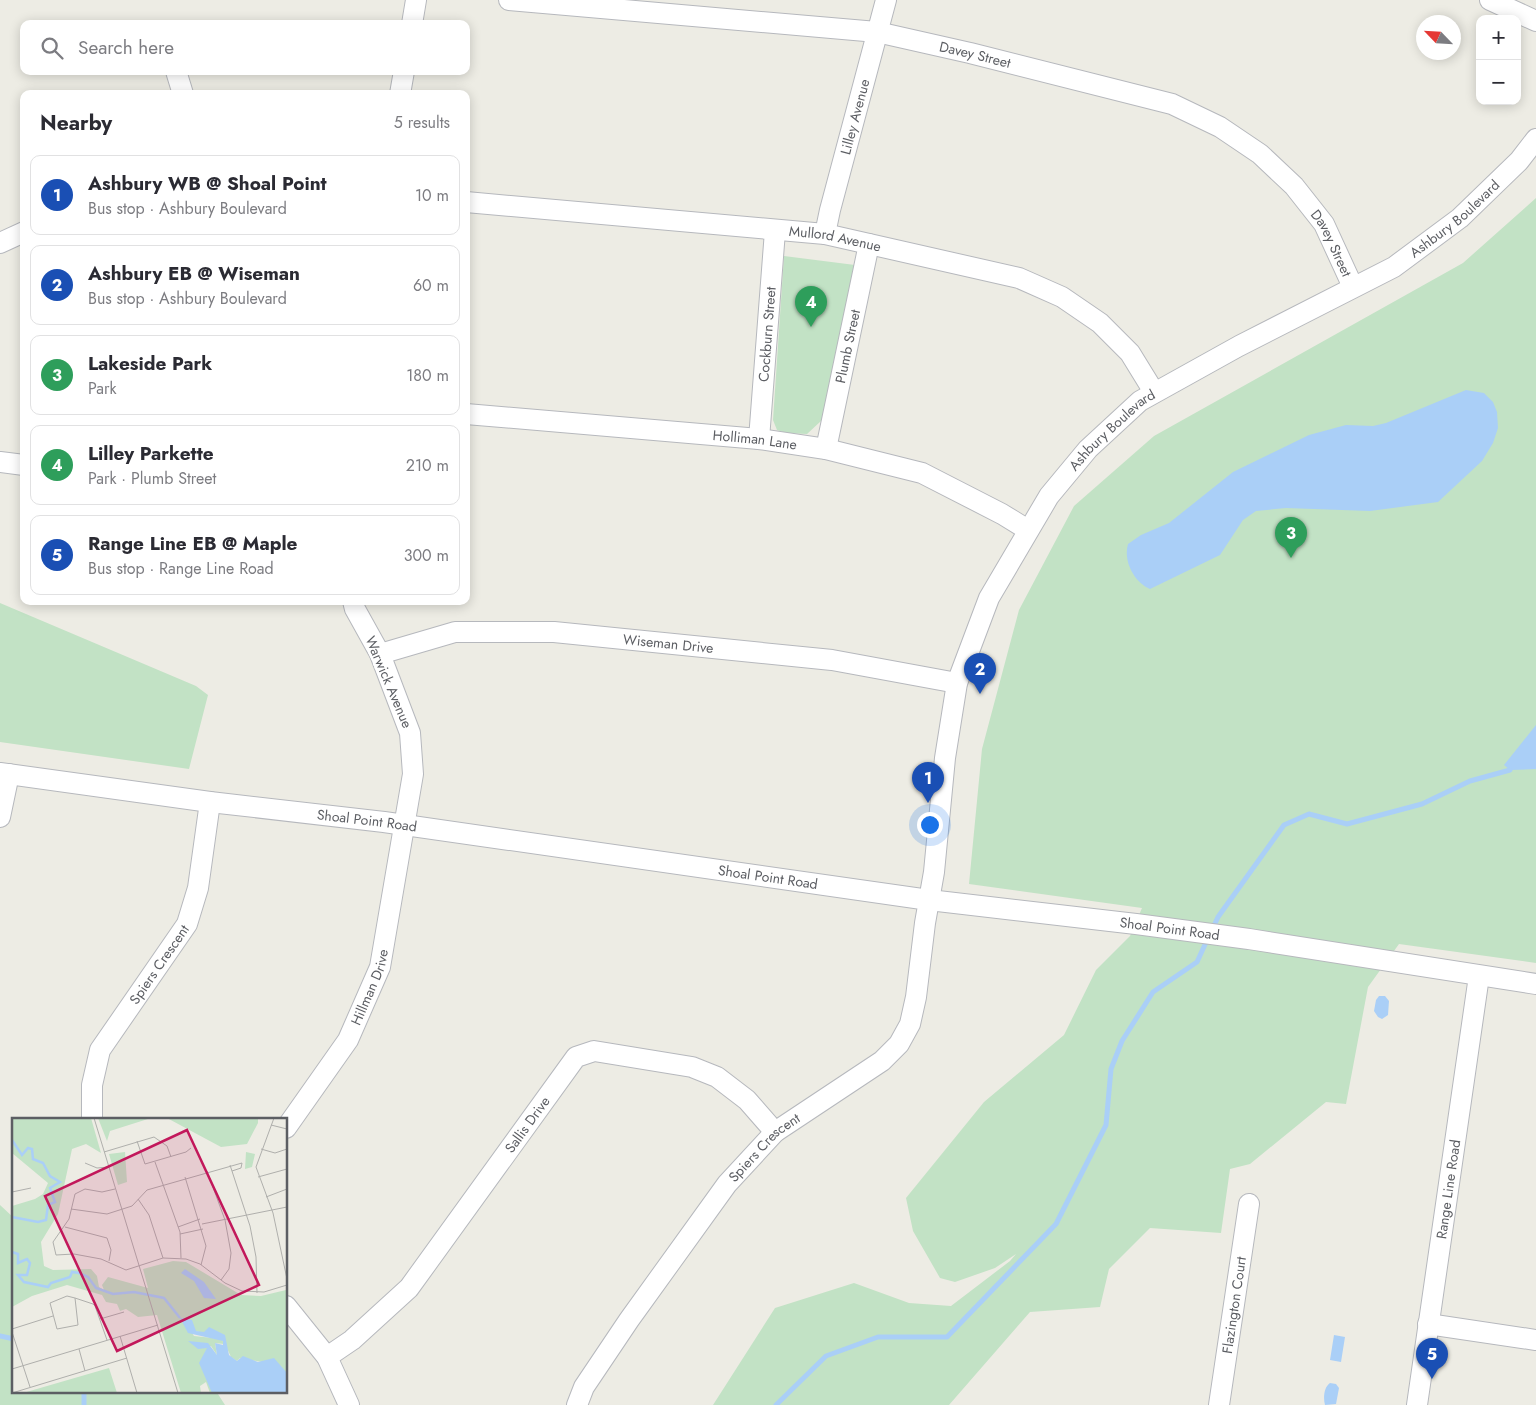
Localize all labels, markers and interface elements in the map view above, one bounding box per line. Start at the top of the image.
north arrow [1416,15,1461,60]
map controls [1476,15,1521,105]
button: + [1476,15,1521,60]
search box [20,20,470,75]
icon: search [38,34,66,62]
text: Search here [78,34,174,61]
street label: Davey Street [937,36,1014,73]
button: − [1476,60,1521,105]
street label: Lilley Avenue [835,77,875,157]
text: Nearby [40,108,112,138]
text: 5 results [394,111,450,134]
text: Ashbury WB @ Shoal Point [88,170,327,197]
street label: Ashbury Boulevard [1405,175,1504,262]
text: 1 [53,184,61,207]
text: 10 m [415,184,449,207]
text: Bus stop · Ashbury Boulevard [88,197,287,220]
street label: Davey Street [1306,205,1357,280]
street label: Mullord Avenue [788,221,883,256]
text: Ashbury EB @ Wiseman [88,260,300,287]
text: 2 [52,274,62,297]
text: 60 m [413,274,449,297]
street label: Cockburn Street [753,285,781,383]
pin: 4 [795,286,827,327]
text: Bus stop · Ashbury Boulevard [88,287,287,310]
street label: Plumb Street [830,307,865,385]
text: Lakeside Park [88,350,212,377]
text: 3 [52,364,62,387]
text: 180 m [406,364,449,387]
text: Park [88,377,117,400]
street label: Ashbury Boulevard [1064,385,1159,475]
street label: Holliman Lane [712,425,798,455]
text: Lilley Parkette [88,440,214,467]
text: 4 [51,454,63,477]
text: 210 m [406,454,449,477]
text: Park · Plumb Street [88,467,216,490]
pin: 3 [1275,517,1307,558]
text: Range Line EB @ Maple [88,530,297,557]
text: 5 [52,544,62,567]
text: 300 m [404,544,449,567]
text: Bus stop · Range Line Road [88,557,274,580]
street label: Wiseman Drive [622,629,714,658]
street label: Warwick Avenue [361,633,417,731]
pin: 2 [964,653,996,694]
pin: 1 [912,762,944,803]
street label: Shoal Point Road [316,804,418,837]
your location [917,812,943,838]
street label: Shoal Point Road [717,860,819,894]
street label: Shoal Point Road [1119,912,1221,945]
street label: Spiers Crescent [125,920,194,1008]
street label: Hillman Drive [346,948,393,1028]
street label: Sallis Drive [500,1092,554,1157]
street label: Spiers Crescent [724,1108,804,1186]
inset map [12,1118,288,1392]
street label: Range Line Road [1431,1138,1465,1240]
street label: Flazington Court [1217,1255,1251,1355]
pin: 5 [1416,1338,1448,1379]

